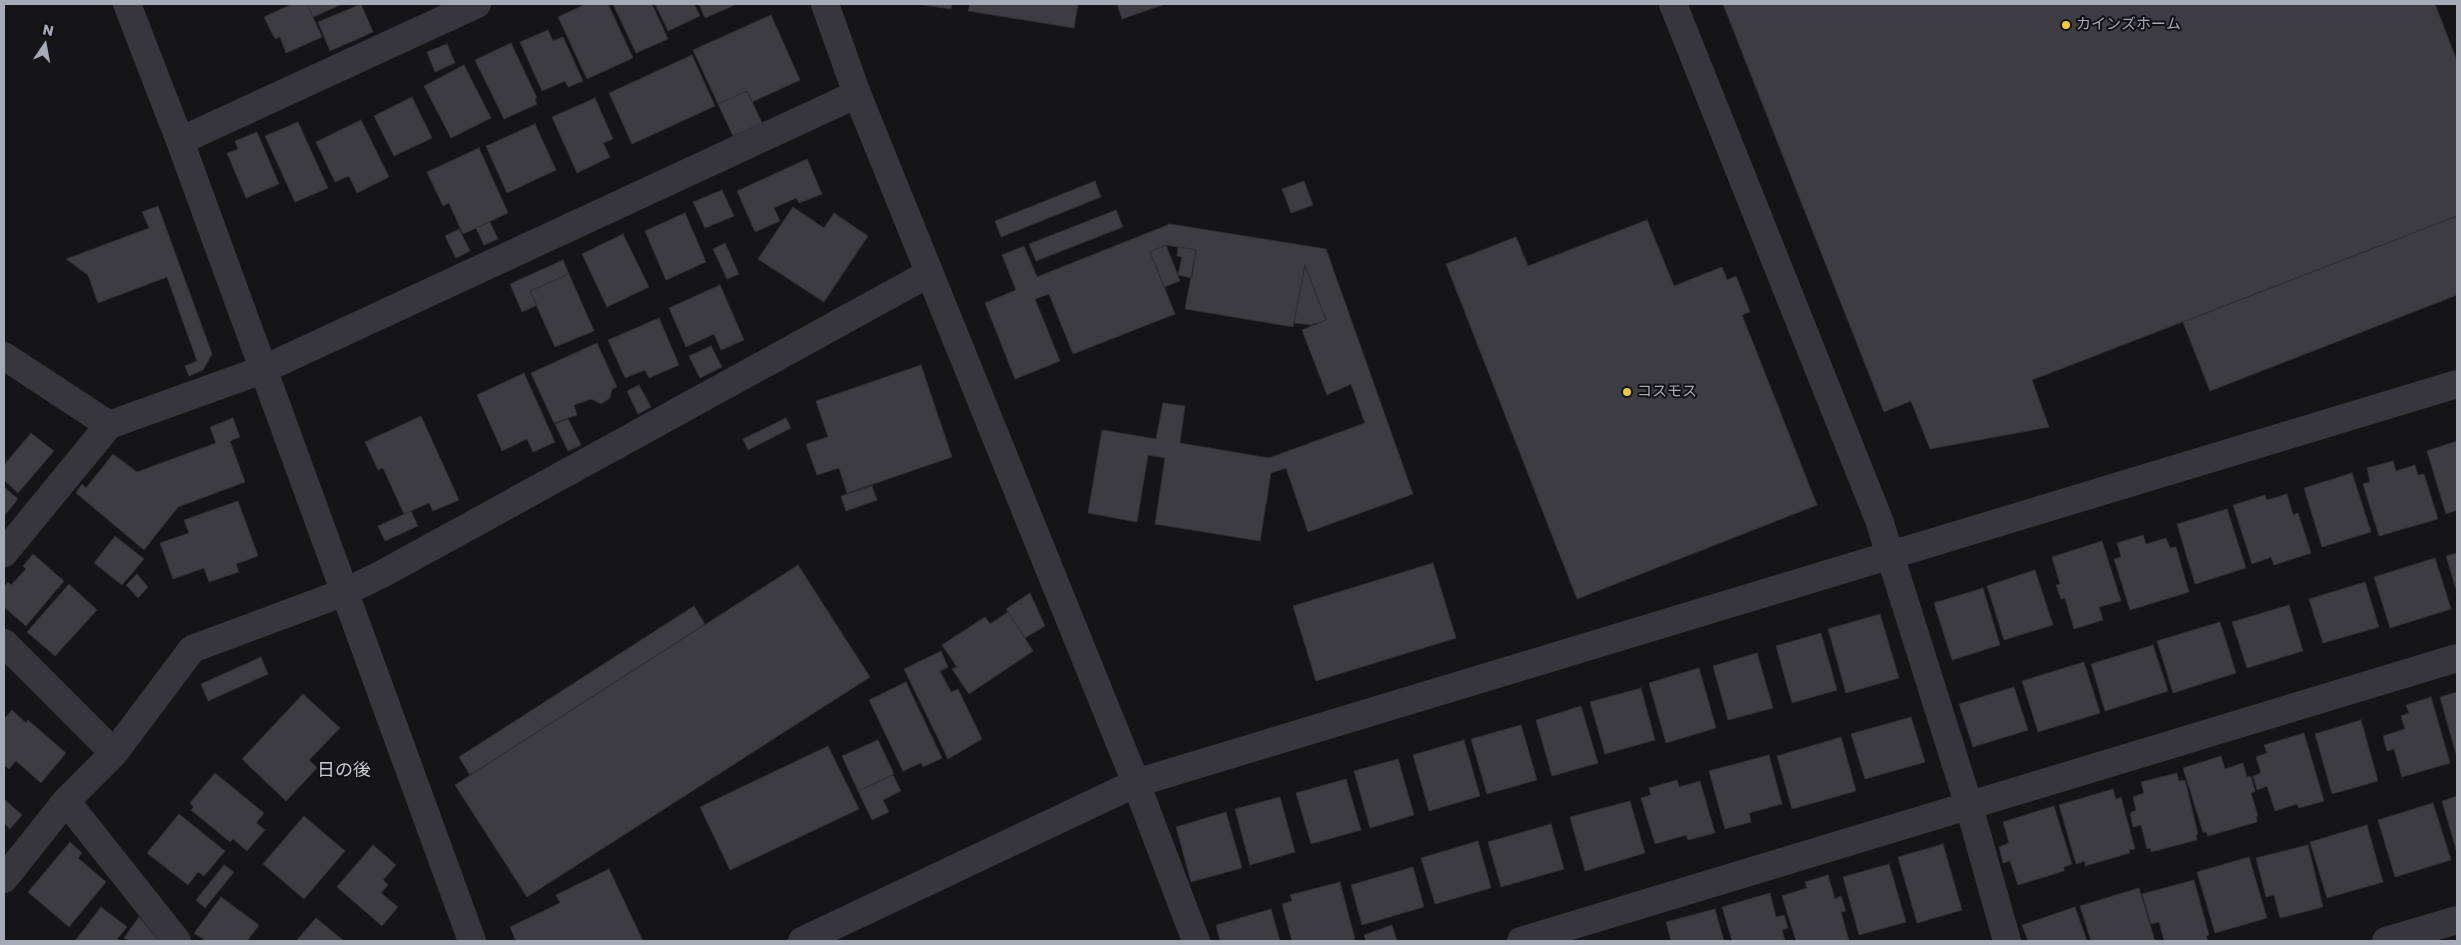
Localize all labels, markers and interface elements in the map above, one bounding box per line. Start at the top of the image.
place label: カインズホーム [2076,16,2181,34]
text: N [41,19,55,41]
marker: カインズホーム [2060,19,2072,31]
north arrow [20,20,70,70]
place label: コスモス [1637,383,1697,401]
marker: コスモス [1621,386,1633,398]
district label: 日の後 [317,760,371,782]

